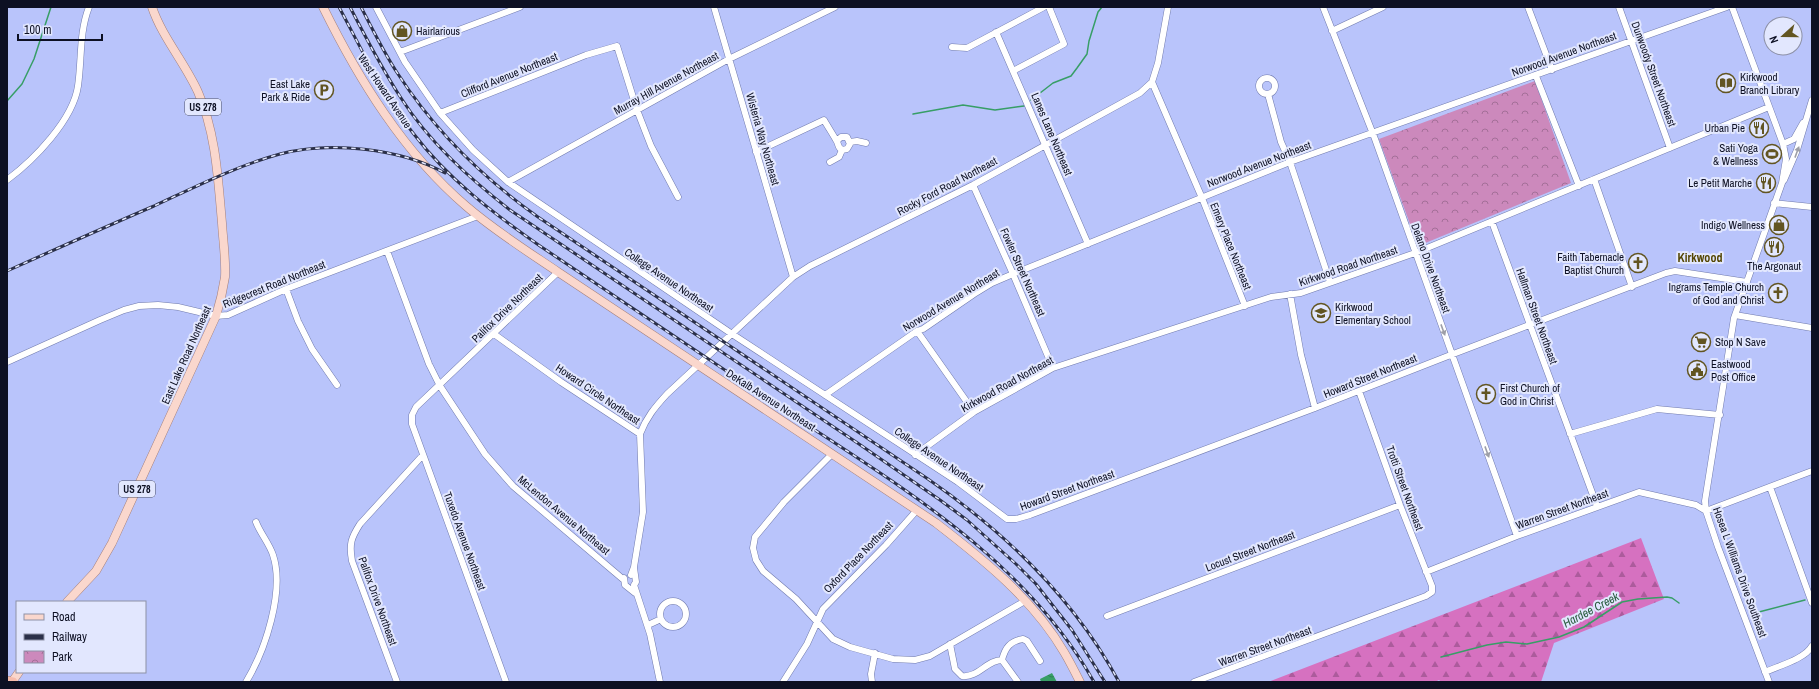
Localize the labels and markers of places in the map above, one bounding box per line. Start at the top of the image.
shop icon: Hairlarious [391,20,413,42]
place label: Hairlarious [416,24,461,38]
place label: Kirkwood Branch Library [1740,70,1800,97]
library icon: Kirkwood Branch Library [1715,72,1737,94]
place label: East Lake Park & Ride [261,77,310,104]
parking icon: East Lake Park & Ride [313,79,335,101]
restaurant icon: Urban Pie [1748,117,1770,139]
place label: Urban Pie [1704,121,1745,135]
place label: Sati Yoga & Wellness [1713,141,1758,168]
sports icon: Sati Yoga & Wellness [1761,143,1783,165]
restaurant icon: Le Petit Marche [1755,172,1777,194]
place label: Le Petit Marche [1688,176,1752,190]
shop icon: Indigo Wellness [1768,214,1790,236]
place label: Indigo Wellness [1701,218,1765,232]
restaurant icon: The Argonaut [1763,236,1785,258]
place label: Faith Tabernacle Baptist Church [1557,250,1624,277]
church icon: Faith Tabernacle Baptist Church [1627,252,1649,274]
place label: The Argonaut [1747,259,1802,273]
place label: Ingrams Temple Church of God and Christ [1668,280,1764,307]
church icon: Ingrams Temple Church of God and Christ [1767,282,1789,304]
place label: Kirkwood Elementary School [1335,300,1411,327]
school or university icon: Kirkwood Elementary School [1310,302,1332,324]
supermarket icon: Stop N Save [1690,331,1712,353]
place label: Stop N Save [1715,335,1766,349]
place label: Eastwood Post Office [1711,357,1755,384]
public building icon: Eastwood Post Office [1686,359,1708,381]
place label: First Church of God in Christ [1500,381,1560,408]
church icon: First Church of God in Christ [1475,383,1497,405]

